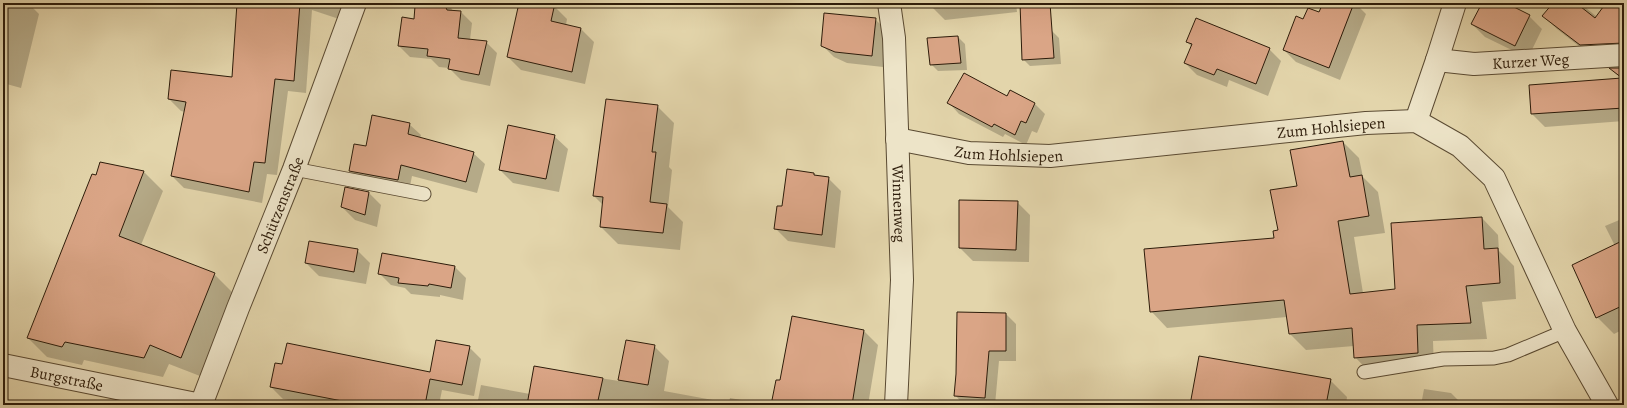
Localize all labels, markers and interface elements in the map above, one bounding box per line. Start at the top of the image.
street label: Kurzer Weg [1492,48,1570,75]
street label: Zum Hohlsiepen [1276,112,1386,144]
street label: Zum Hohlsiepen [952,140,1064,168]
street label: Schützenstraße [251,154,310,257]
street label: Winnenweg [886,163,911,243]
street label: Burgstraße [28,361,105,397]

